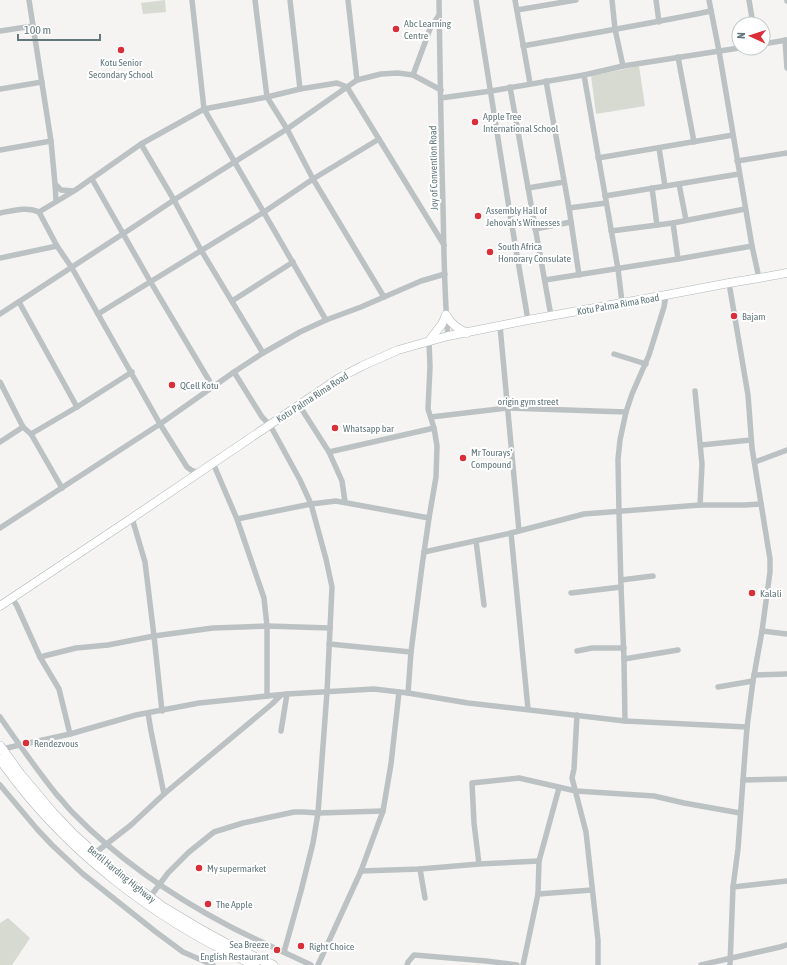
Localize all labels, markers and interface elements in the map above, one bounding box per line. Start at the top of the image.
scale bar [18,16,100,42]
north arrow [731,16,771,56]
place label: Abc Learning Centre [404,18,452,41]
text: 100 m [24,23,51,37]
marker: Abc Learning Centre [391,24,401,34]
text: N [735,32,747,39]
marker: Kotu Senior Secondary School [116,45,126,55]
place label: Kotu Senior Secondary School [89,57,154,80]
place label: Apple Tree International School [483,111,559,134]
marker: Apple Tree International School [470,117,480,127]
street label: Joy of Convention Road [427,125,440,210]
place label: Assembly Hall of Jehovah's Witnesses [486,205,560,228]
marker: Assembly Hall of Jehovah's Witnesses [473,211,483,221]
place label: South Africa Honorary Consulate [498,241,571,264]
marker: South Africa Honorary Consulate [485,247,495,257]
street label: Kotu Palma Rima Road [576,292,660,317]
marker: Bajam [729,311,739,321]
place label: Bajam [742,311,766,322]
street label: Kotu Palma Rima Road [274,370,350,425]
marker: QCell Kotu [167,380,177,390]
place label: QCell Kotu [180,380,219,391]
street label: origin gym street [497,396,559,407]
marker: Whatsapp bar [330,423,340,433]
place label: Whatsapp bar [343,423,395,434]
place label: Mr Tourays' Compound [471,447,512,470]
marker: Mr Tourays' Compound [458,453,468,463]
marker: Kalali [747,588,757,598]
place label: Kalali [760,588,782,599]
marker: Rendezvous [21,738,31,748]
place label: Rendezvous [34,738,79,749]
street label: Bertil Harding Highway [86,844,158,905]
marker: My supermarket [194,863,204,873]
place label: My supermarket [207,863,266,874]
marker: The Apple [203,899,213,909]
place label: The Apple [216,899,253,910]
place label: Sea Breeze English Restaurant [200,939,269,962]
marker: Right Choice [296,941,306,951]
place label: Right Choice [309,941,355,952]
marker: Sea Breeze English Restaurant [272,945,282,955]

